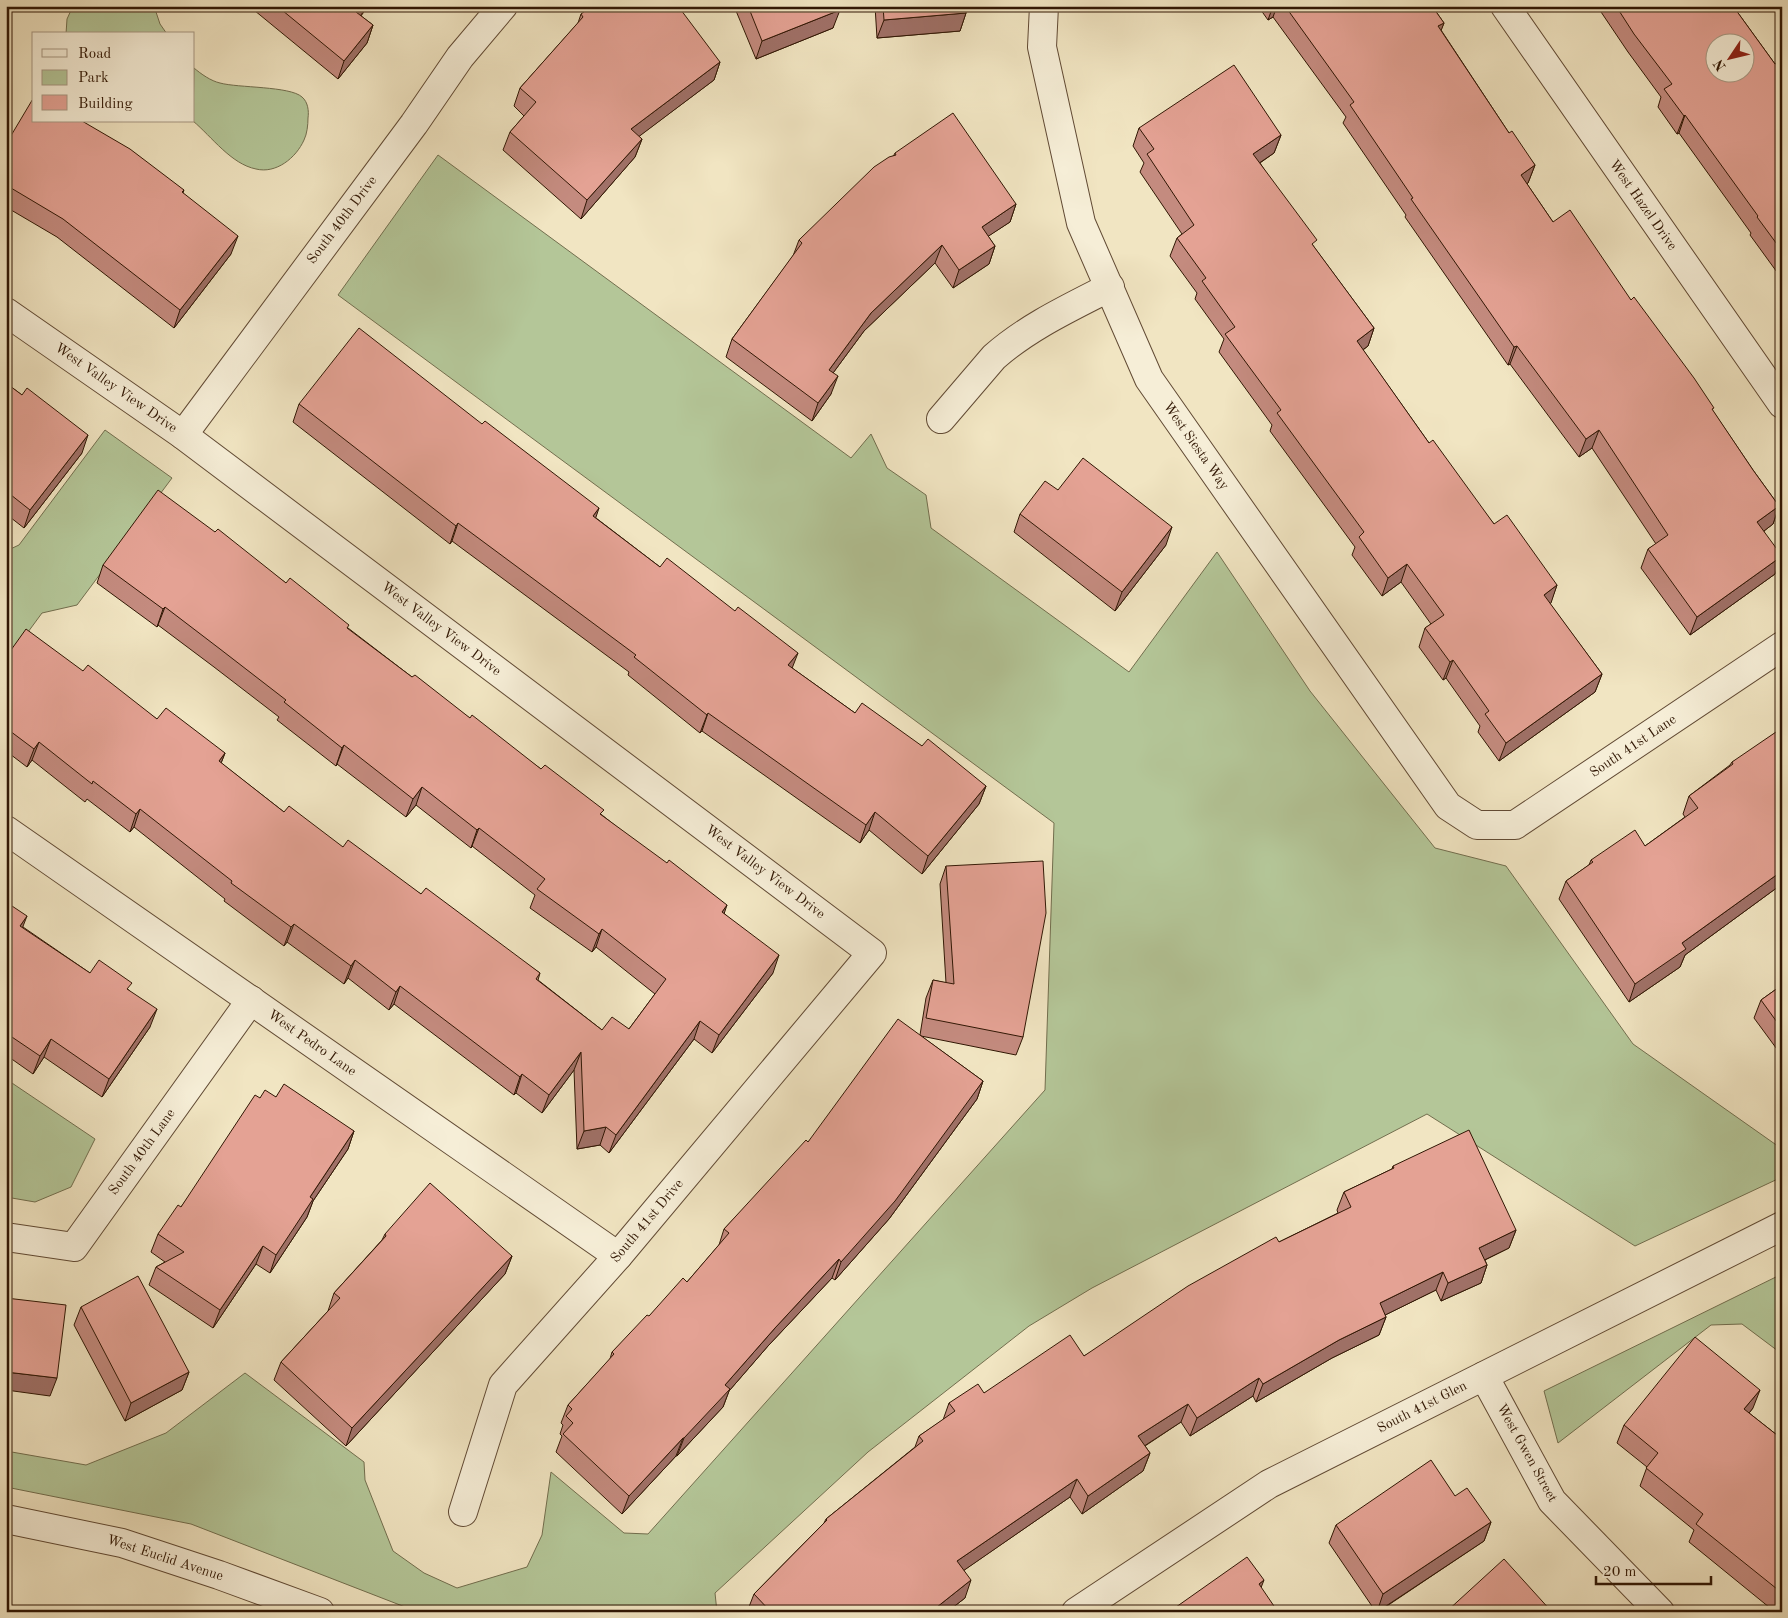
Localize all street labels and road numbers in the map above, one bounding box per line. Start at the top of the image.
street label: West Hazel Drive [1607,157,1679,253]
street label: South 40th Drive [305,174,379,266]
street label: West Valley View Drive [52,340,180,436]
street label: West Siesta Way [1161,400,1232,493]
street label: West Valley View Drive [379,580,503,678]
street label: South 41st Lane [1587,712,1679,780]
street label: West Valley View Drive [703,823,827,921]
street label: West Pedro Lane [265,1007,359,1079]
street label: South 40th Lane [106,1106,178,1198]
street label: South 41st Drive [608,1177,686,1265]
street label: South 41st Glen [1375,1378,1469,1436]
street label: West Gwen Street [1494,1401,1560,1505]
street label: West Euclid Avenue [105,1533,225,1583]

